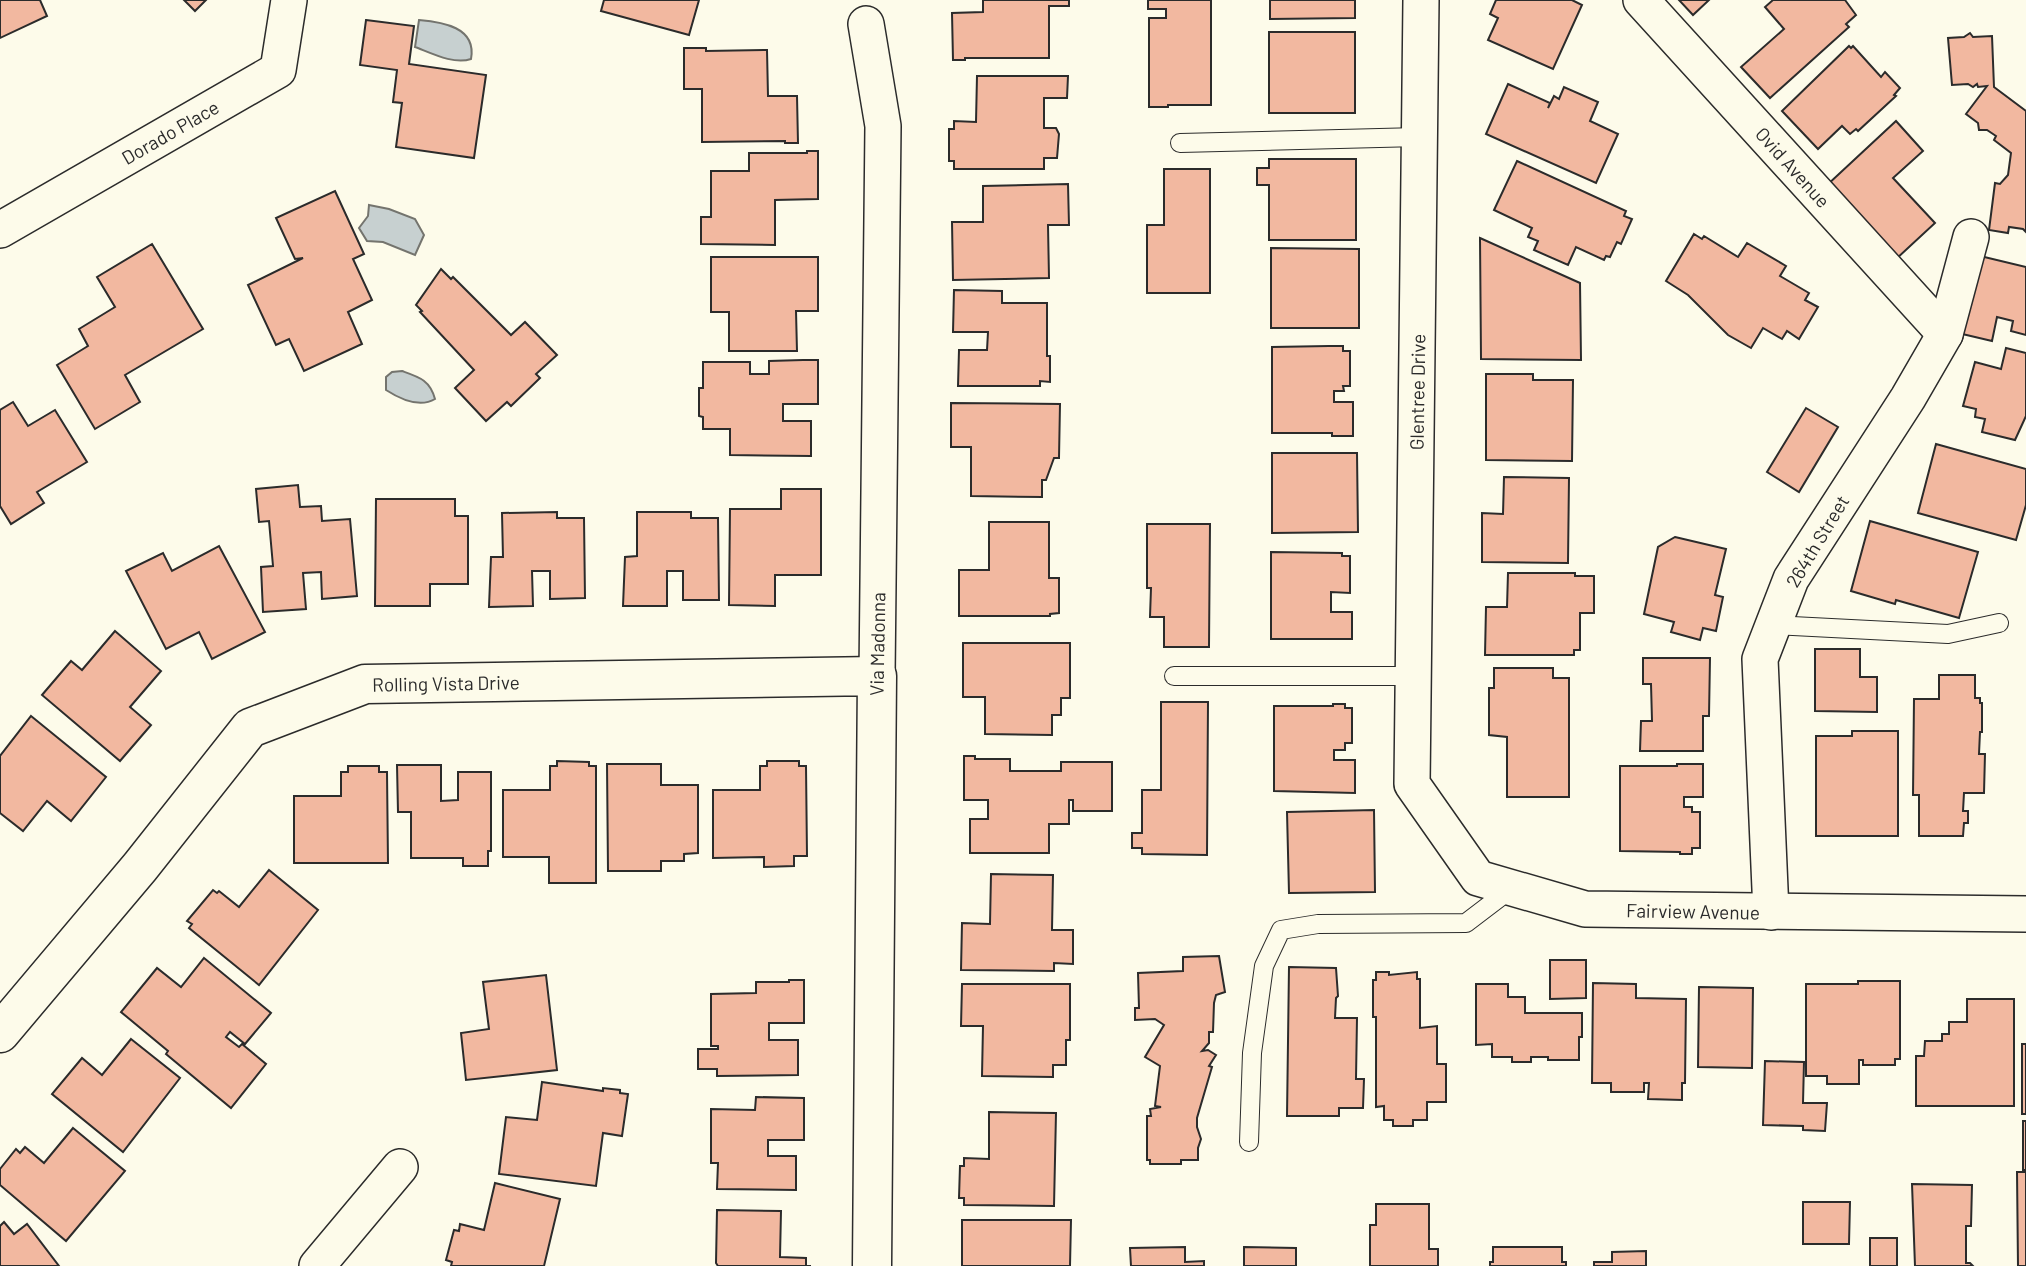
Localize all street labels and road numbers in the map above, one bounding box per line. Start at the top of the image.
street label: Dorado Place [117,95,223,169]
street label: Ovid Avenue [1751,122,1835,212]
street label: Glentree Drive [1404,334,1430,450]
street label: 264th Street [1781,491,1853,591]
street label: Via Madonna [865,592,889,696]
street label: Rolling Vista Drive [372,670,520,696]
street label: Fairview Avenue [1626,898,1760,924]

